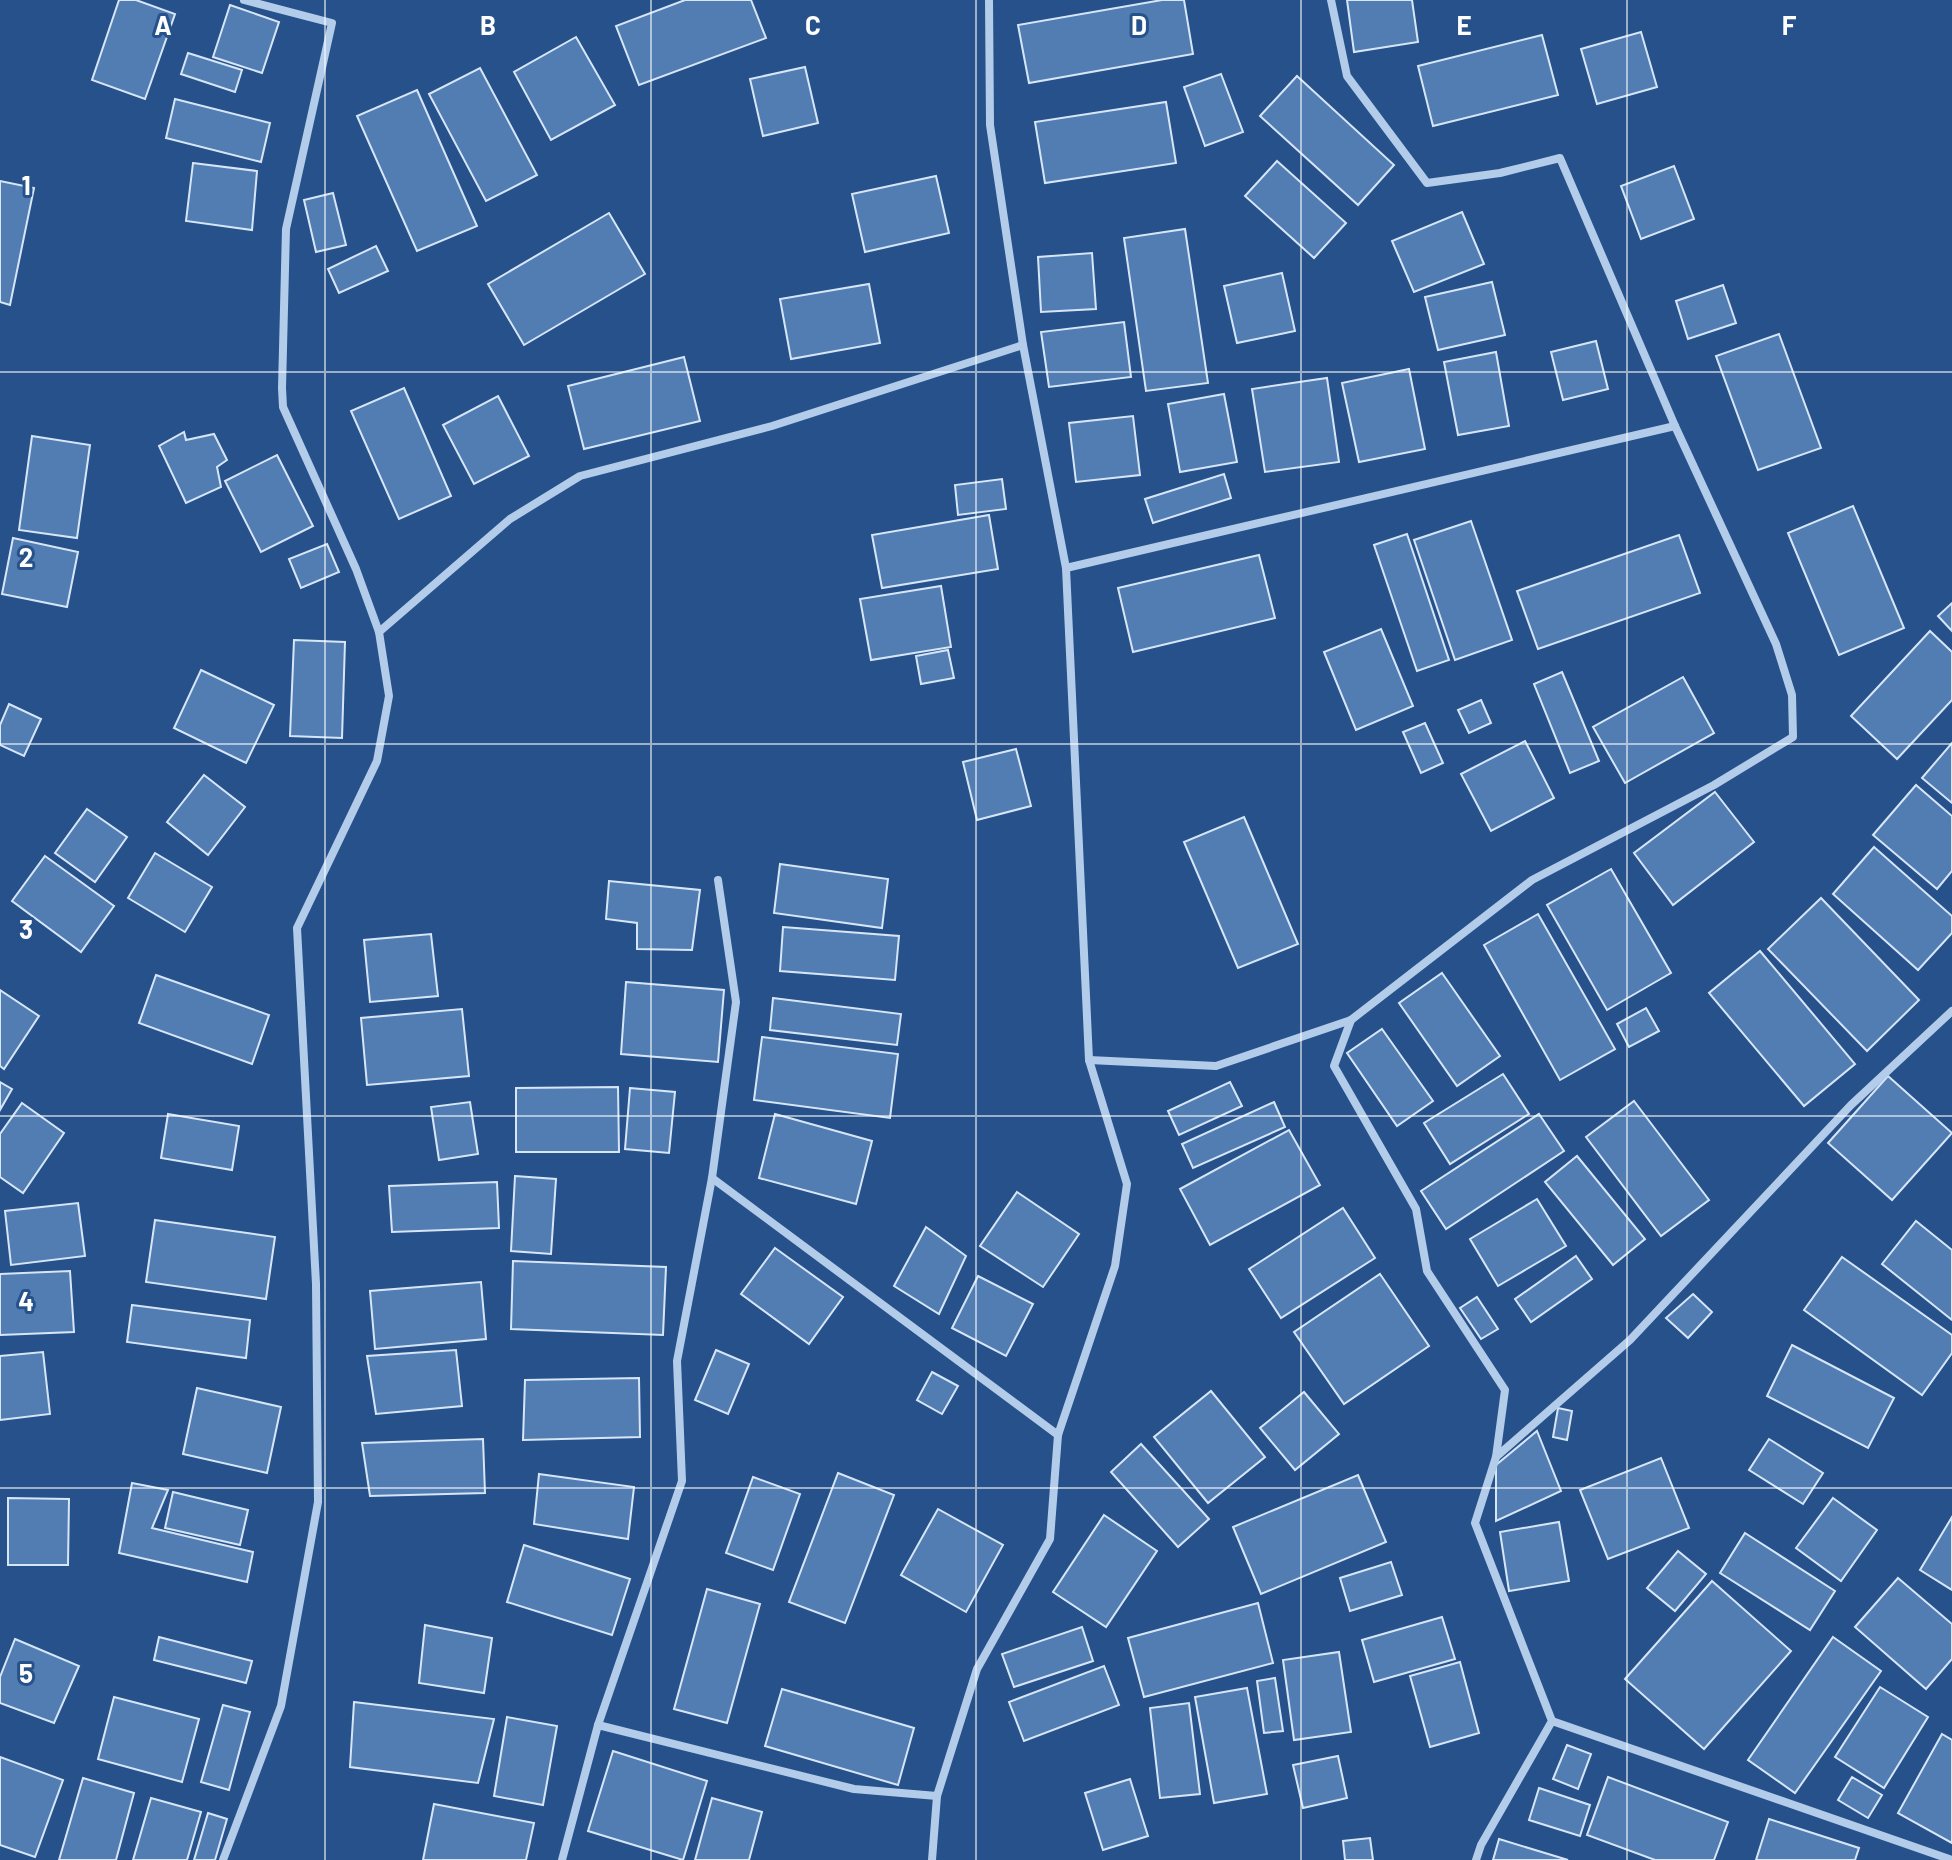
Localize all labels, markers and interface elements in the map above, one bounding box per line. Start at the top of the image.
text: A [154,9,172,40]
text: B [480,9,496,40]
text: C [805,9,821,40]
text: D [1131,9,1147,40]
text: E [1456,9,1472,40]
text: F [1782,9,1797,40]
text: 1 [21,169,31,200]
text: 2 [19,541,33,572]
text: 3 [19,913,33,944]
text: 4 [18,1285,34,1316]
text: 5 [19,1657,33,1688]

